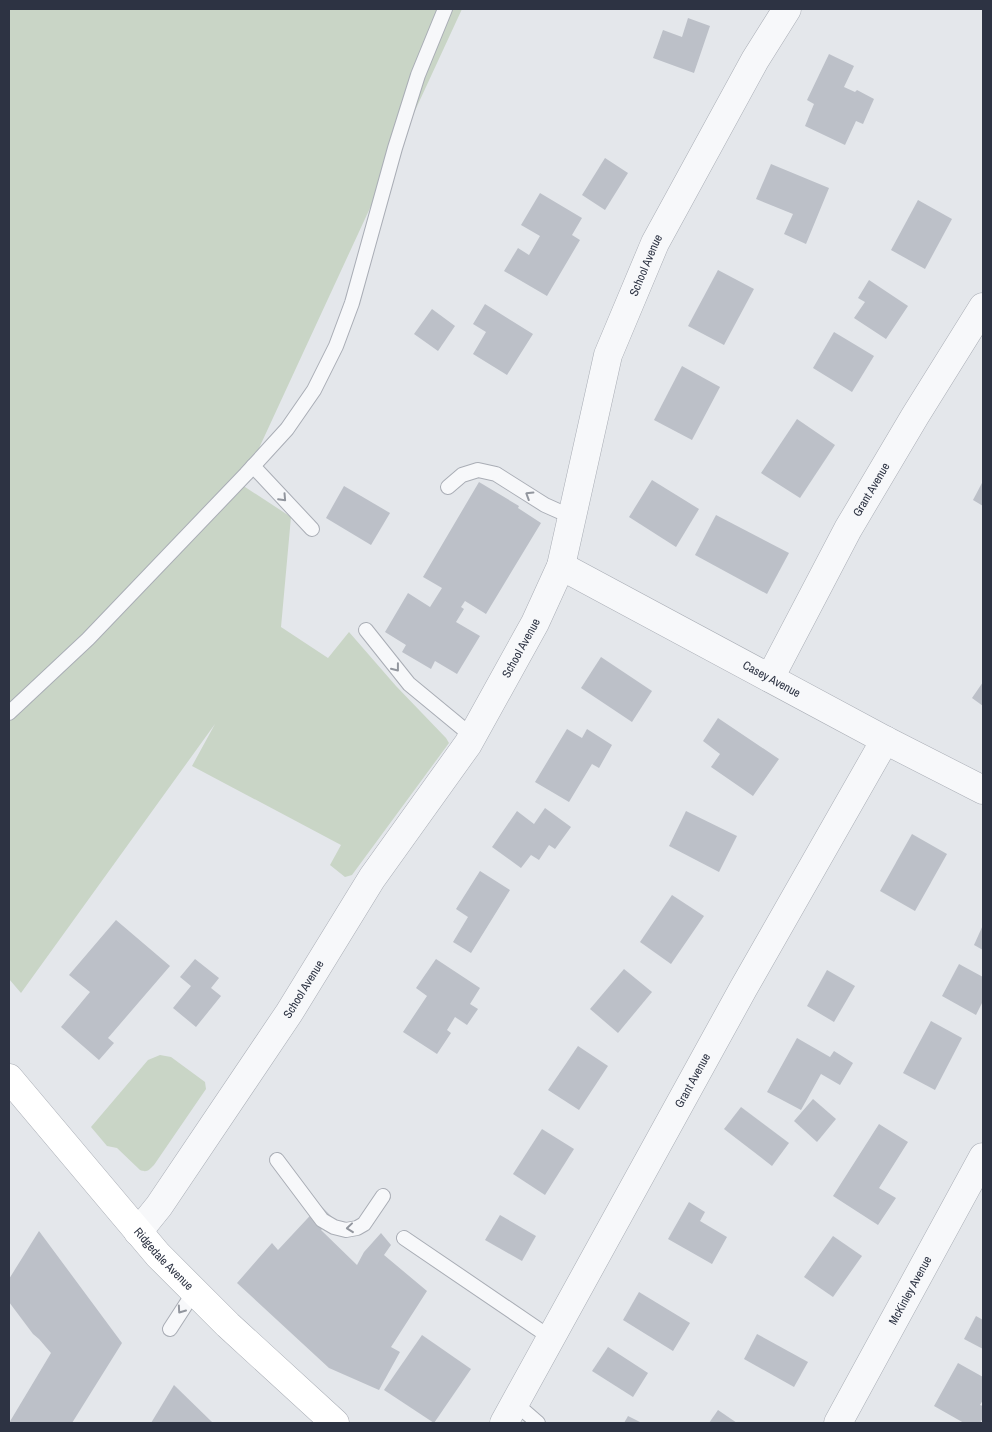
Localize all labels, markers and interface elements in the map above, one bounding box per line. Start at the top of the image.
street label: School Avenue [626,231,666,299]
street label: Grant Avenue [849,460,894,520]
one-way arrow [525,491,534,501]
one-way arrow [277,492,286,501]
street label: School Avenue [498,616,544,681]
street label: Casey Avenue [740,657,803,701]
one-way arrow [390,663,399,672]
street label: School Avenue [280,957,328,1022]
street label: Grant Avenue [671,1050,714,1111]
one-way arrow [346,1222,354,1233]
street label: Ridgedale Avenue [130,1224,197,1294]
street label: McKinley Avenue [885,1253,935,1328]
one-way arrow [178,1304,187,1314]

